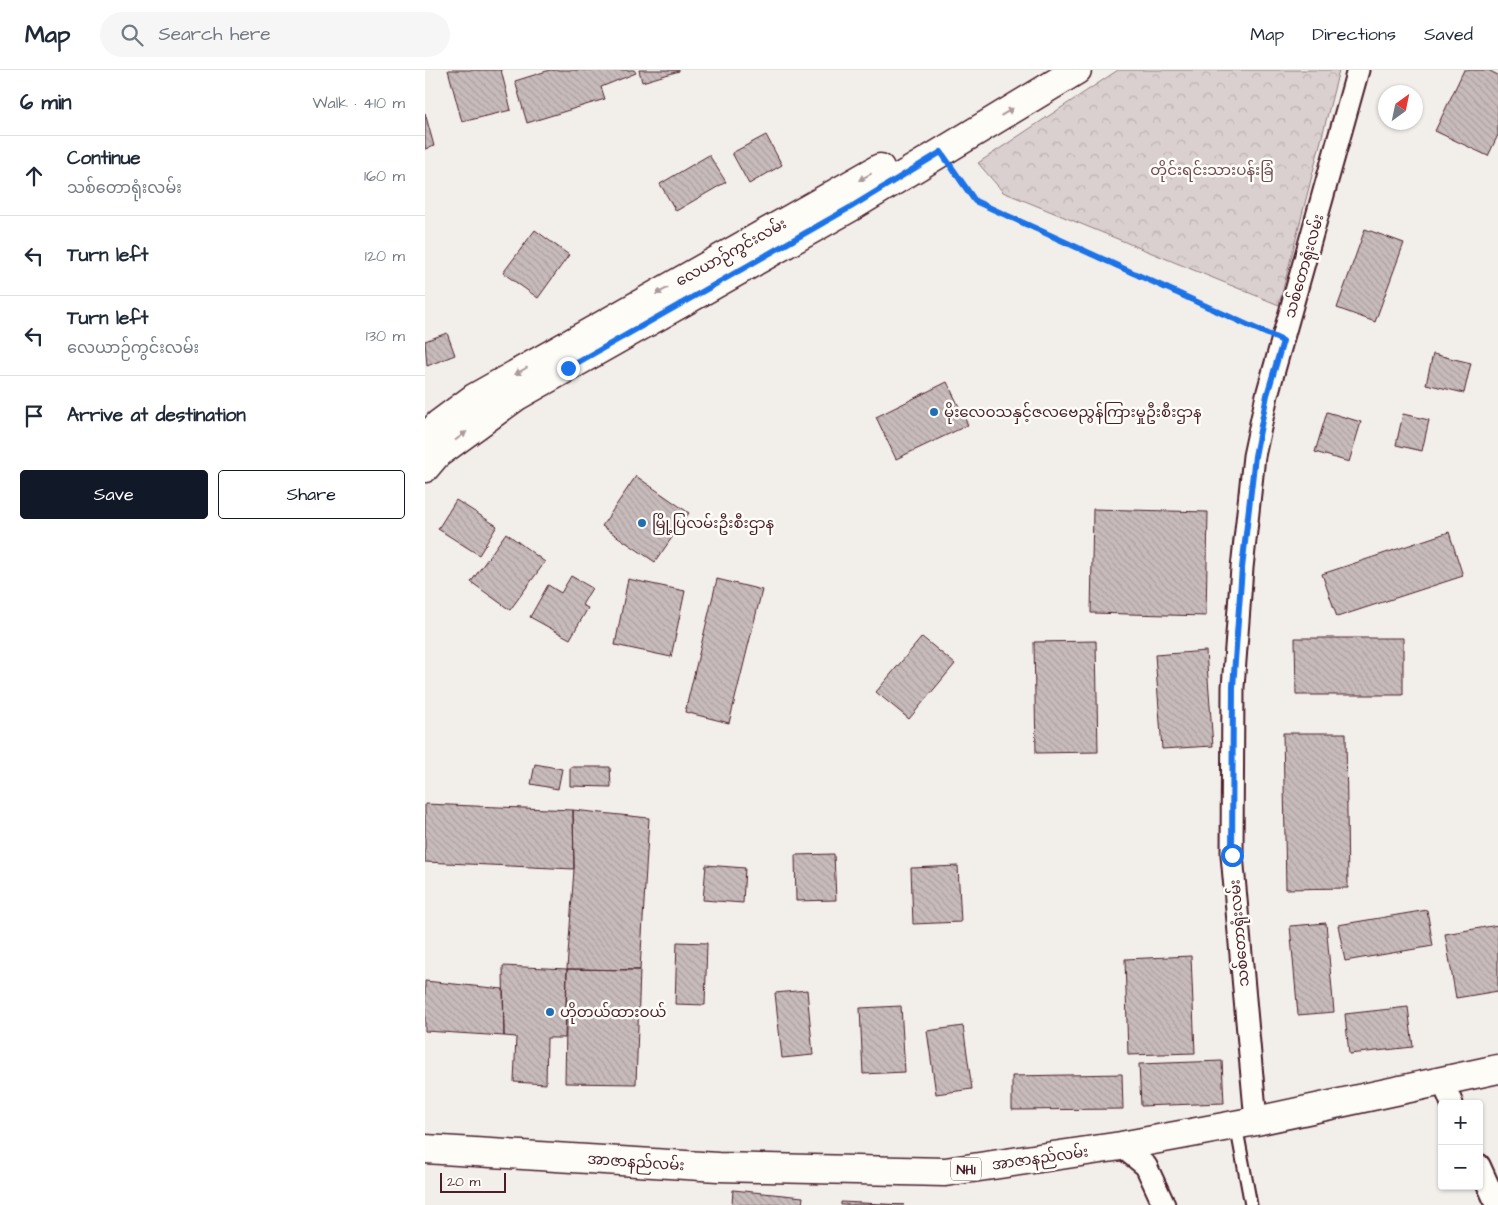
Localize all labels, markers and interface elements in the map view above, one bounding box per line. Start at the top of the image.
search box [100,12,450,57]
text: Map [25,18,70,52]
icon: search [118,21,146,49]
text: Search here [158,21,271,48]
text: Map [1250,22,1284,47]
text: Directions [1312,22,1396,47]
text: Saved [1424,22,1473,47]
north arrow [1378,85,1423,130]
text: 6 min [20,88,72,117]
text: Walk · 410 m [313,92,405,114]
one-way arrow [1000,107,1013,116]
text: Continue [67,145,141,172]
park label: တိုင်းရင်းသားပန်းခြံ [1150,160,1274,182]
icon: ahead [20,162,48,190]
text: 160 m [364,165,405,187]
one-way arrow [858,172,871,181]
text: သစ်တောရုံးလမ်း [67,177,182,199]
street label: သစ်တောရုံးလမ်း [1280,212,1330,321]
street label: လေယာဉ်ကွင်းလမ်း [672,213,791,293]
icon: left [20,242,48,270]
text: Turn left [67,242,148,269]
text: 120 m [365,245,405,267]
one-way arrow [655,286,669,295]
text: Turn left [67,305,148,332]
icon: left [20,322,48,350]
text: 130 m [366,325,405,347]
text: လေယာဉ်ကွင်းလမ်း [67,337,199,359]
route end [557,357,580,380]
one-way arrow [514,366,527,375]
icon: arrive [20,402,48,430]
text: Arrive at destination [67,402,246,429]
place label: မိုးလေဝသနှင့်ဇလဗေညွန်ကြားမှုဦးစီးဌာန [944,402,1202,424]
marker: မိုးလေဝသနှင့်ဇလဗေညွန်ကြားမှုဦးစီးဌာန [928,406,940,418]
one-way arrow [454,430,467,441]
button: Save [20,470,208,519]
button: Share [218,470,405,519]
place label: မြို့ပြလမ်းဦးစီးဌာန [652,513,775,535]
marker: မြို့ပြလမ်းဦးစီးဌာန [636,517,648,529]
route start [1221,844,1244,867]
street label: သစ်တောရုံးလမ်း [1224,878,1256,987]
place label: ဟိုတယ်ထားဝယ် [560,1002,667,1024]
marker: ဟိုတယ်ထားဝယ် [544,1006,556,1018]
map controls [1438,1100,1483,1190]
button: + [1438,1100,1483,1145]
street label: အာဇာနည်လမ်း [990,1141,1090,1177]
button: − [1438,1145,1483,1190]
street label: အာဇာနည်လမ်း [587,1149,685,1177]
road number: NH1 [951,1158,981,1180]
scale bar [440,1170,506,1193]
text: 20 m [447,1172,480,1192]

